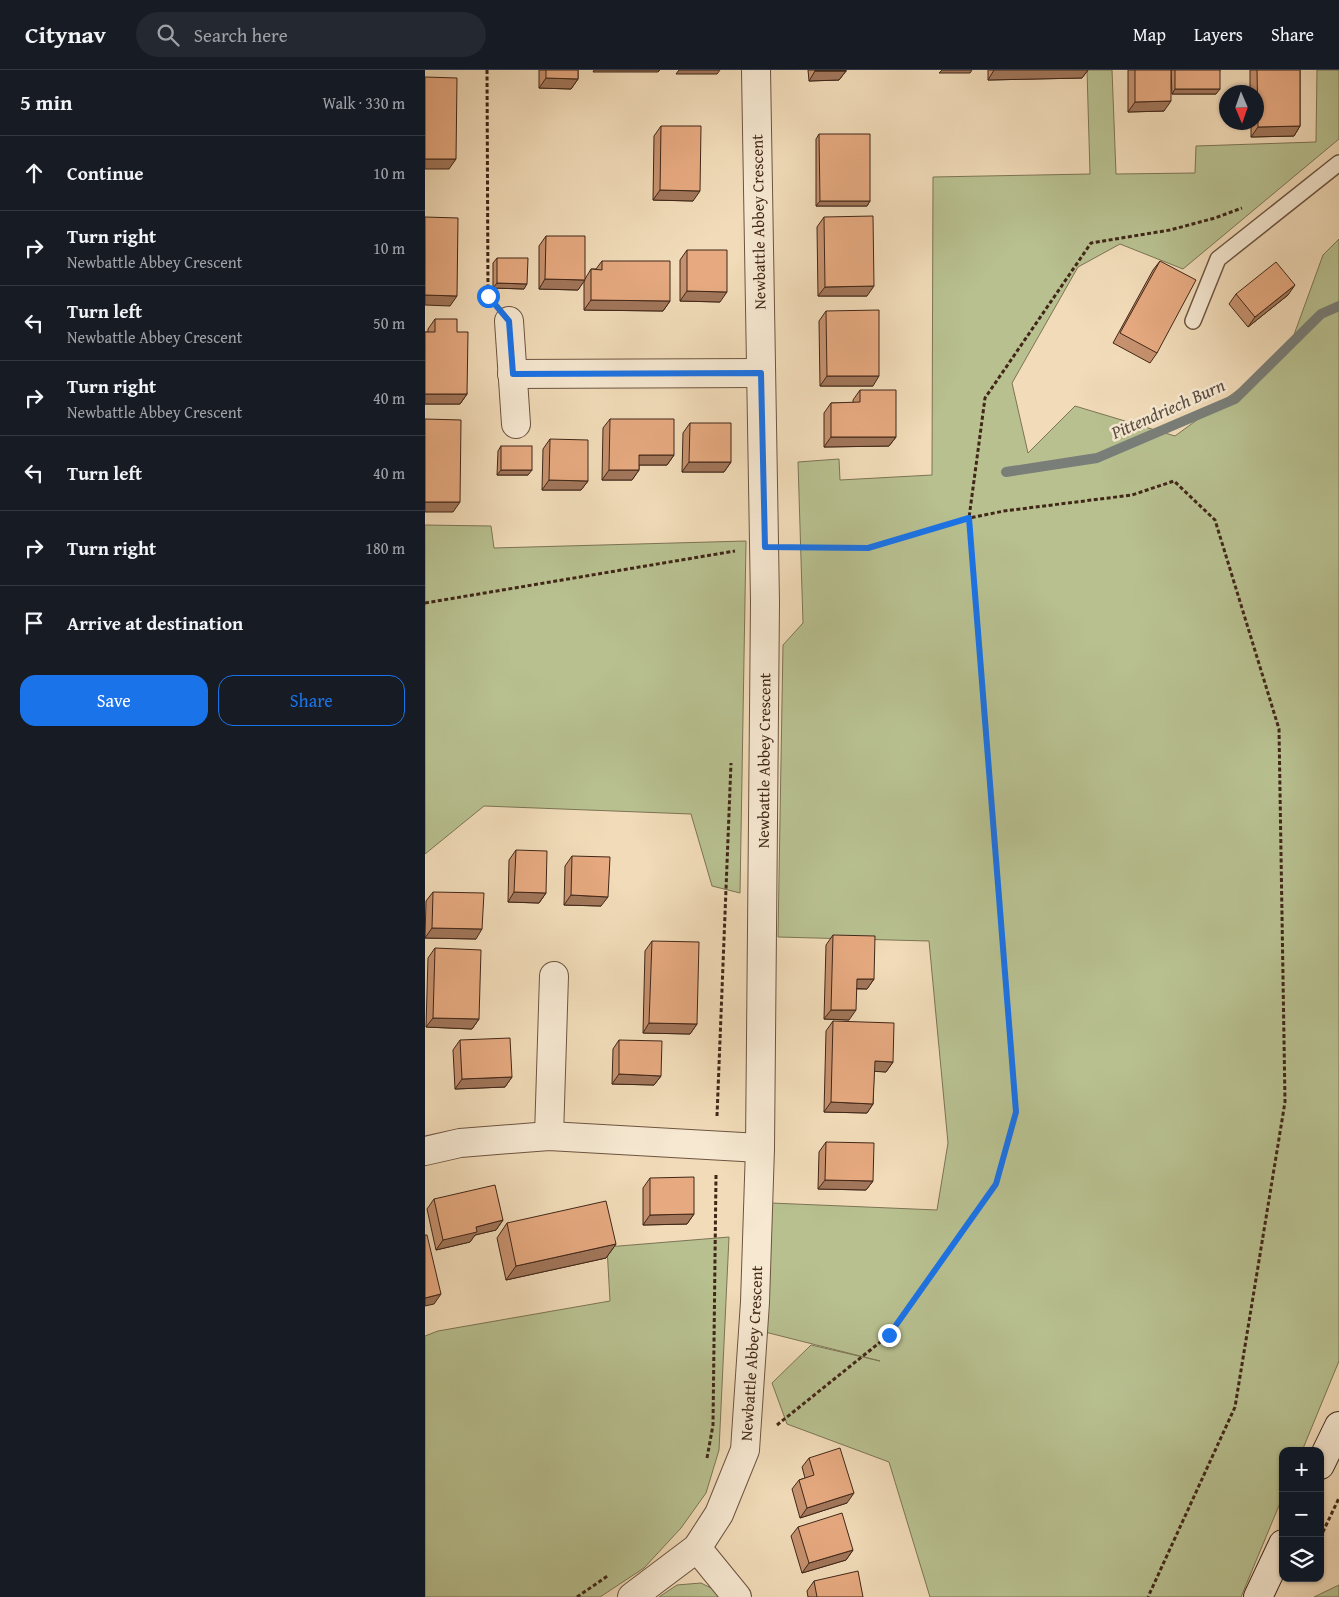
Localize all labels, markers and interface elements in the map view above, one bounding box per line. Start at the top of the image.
search box [136,12,486,57]
text: Citynav [25,17,106,52]
icon: search [154,21,182,49]
text: Search here [194,21,288,49]
text: Map [1133,21,1166,48]
text: Layers [1194,21,1243,48]
text: Share [1271,21,1314,48]
north arrow [1219,85,1264,130]
text: 5 min [20,87,72,118]
text: Walk · 330 m [322,91,405,115]
street label: Newbattle Abbey Crescent [744,134,772,310]
icon: ahead [20,159,48,187]
text: Continue [67,159,144,187]
text: 10 m [373,161,405,185]
text: Turn right [67,222,156,250]
icon: right [20,234,48,262]
text: 10 m [373,236,405,260]
text: Newbattle Abbey Crescent [67,250,242,274]
route start [477,285,500,308]
text: Turn left [67,297,142,325]
icon: left [20,309,48,337]
text: 50 m [373,311,405,335]
text: Newbattle Abbey Crescent [67,325,242,349]
water label: Pittendriech Burn [1106,371,1229,446]
text: Turn right [67,372,156,400]
icon: right [20,384,48,412]
text: 40 m [373,386,405,410]
text: Newbattle Abbey Crescent [67,400,242,424]
icon: left [20,459,48,487]
text: Turn left [67,459,142,487]
text: 40 m [373,461,405,485]
icon: right [20,534,48,562]
text: Turn right [67,534,156,562]
text: 180 m [365,536,405,560]
icon: arrive [20,609,48,637]
text: Arrive at destination [67,609,243,637]
street label: Newbattle Abbey Crescent [751,672,776,848]
button: Save [20,675,208,726]
button: Share [218,675,405,726]
street label: Newbattle Abbey Crescent [734,1265,768,1442]
route end [878,1324,901,1347]
map controls [1279,1447,1324,1582]
button: + [1279,1447,1324,1492]
button: − [1279,1492,1324,1537]
button: layers [1279,1537,1324,1582]

